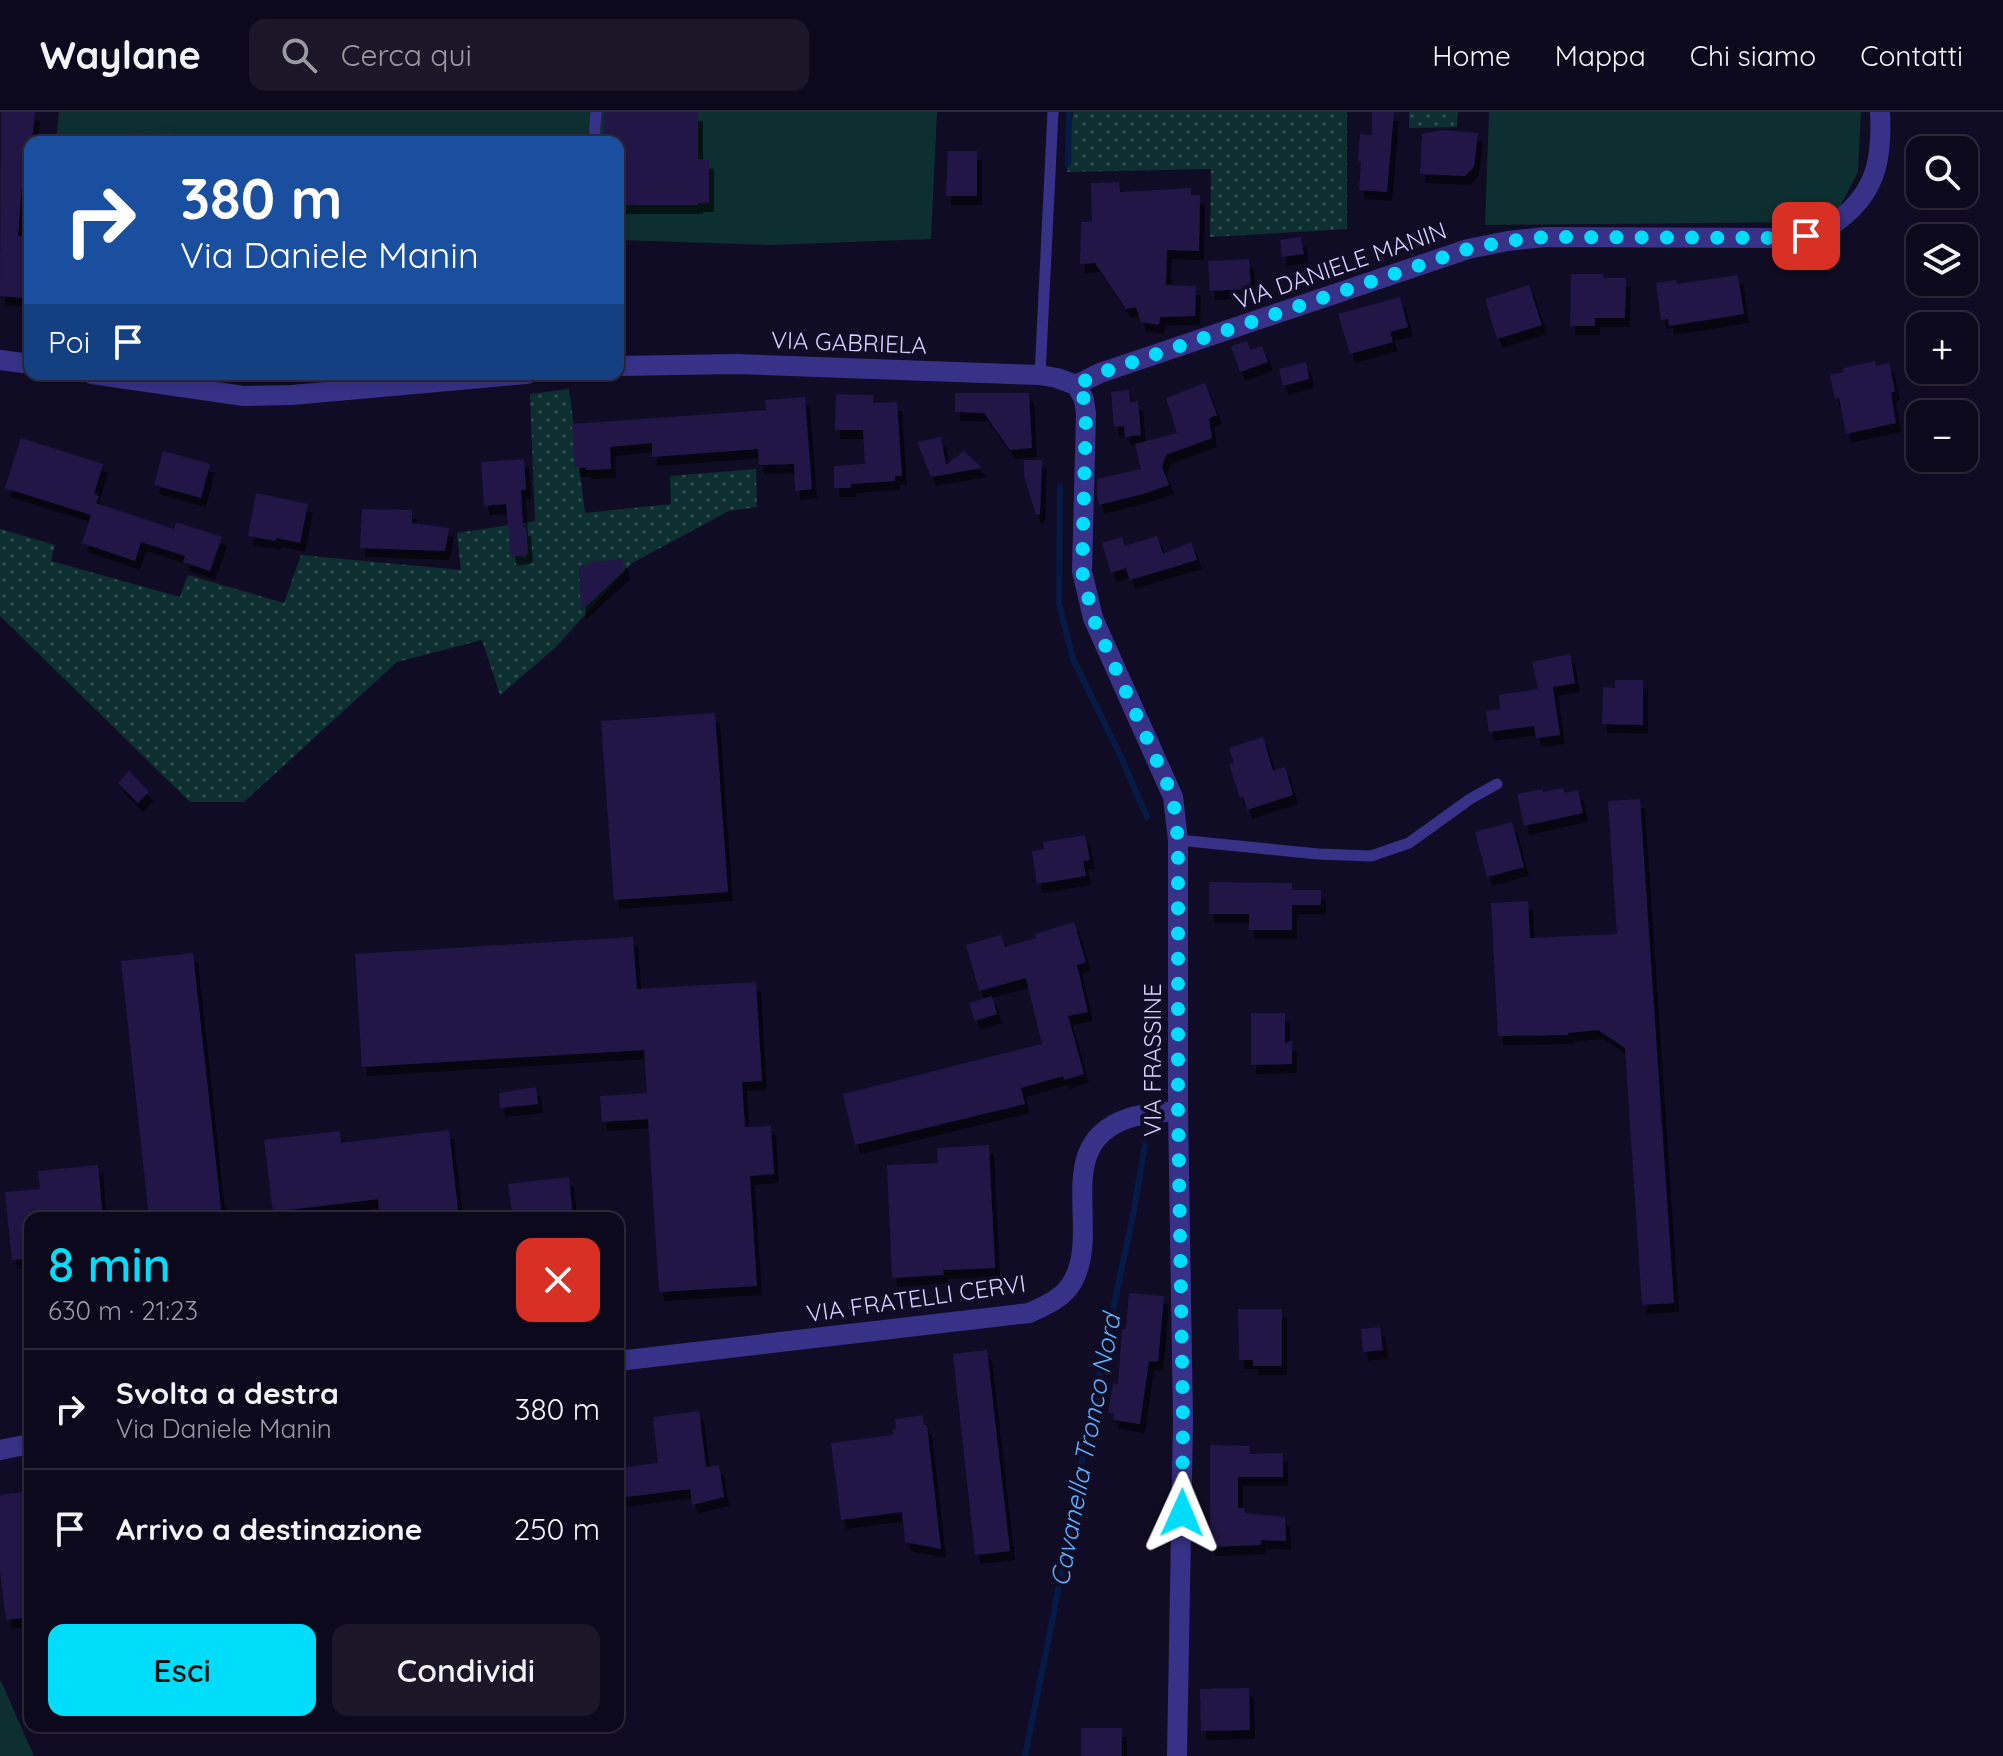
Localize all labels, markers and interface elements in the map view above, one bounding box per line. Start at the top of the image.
search box [249,19,809,91]
text: Waylane [40,31,201,79]
icon: search [277,33,321,77]
text: Cerca qui [341,36,472,74]
text: Home [1432,38,1511,73]
text: Mappa [1555,38,1646,73]
text: Chi siamo [1690,38,1816,73]
text: Contatti [1860,38,1963,73]
map controls [1906,136,1978,472]
button: search [1906,136,1978,208]
text: 380 m [180,163,342,233]
icon: right [48,168,152,272]
pin [1772,202,1840,270]
icon: arrive [1784,214,1828,258]
street label: VIA DANIELE MANIN [1230,215,1450,315]
button: layers [1906,224,1978,296]
text: Via Daniele Manin [180,232,479,277]
button: + [1906,312,1978,384]
icon: arrive [106,320,150,364]
text: Poi [48,323,90,361]
street label: VIA GABRIELA [771,324,927,360]
button: − [1906,400,1978,472]
street label: VIA FRASSINE [1137,983,1167,1137]
text: 8 min [48,1234,171,1294]
button: close [516,1238,600,1322]
street label: VIA FRATELLI CERVI [804,1268,1028,1328]
text: 630 m · 21:23 [48,1294,198,1327]
water label: Cavanella Tronco Nord [1042,1308,1128,1589]
text: Svolta a destra [116,1374,339,1412]
icon: right [48,1387,92,1431]
text: 380 m [515,1390,600,1428]
text: Via Daniele Manin [116,1412,332,1445]
position arrow [1140,1471,1224,1555]
icon: arrive [48,1507,92,1551]
text: Arrivo a destinazione [116,1510,422,1548]
text: 250 m [514,1510,600,1548]
button: Esci [48,1624,316,1716]
button: Condividi [332,1624,600,1716]

